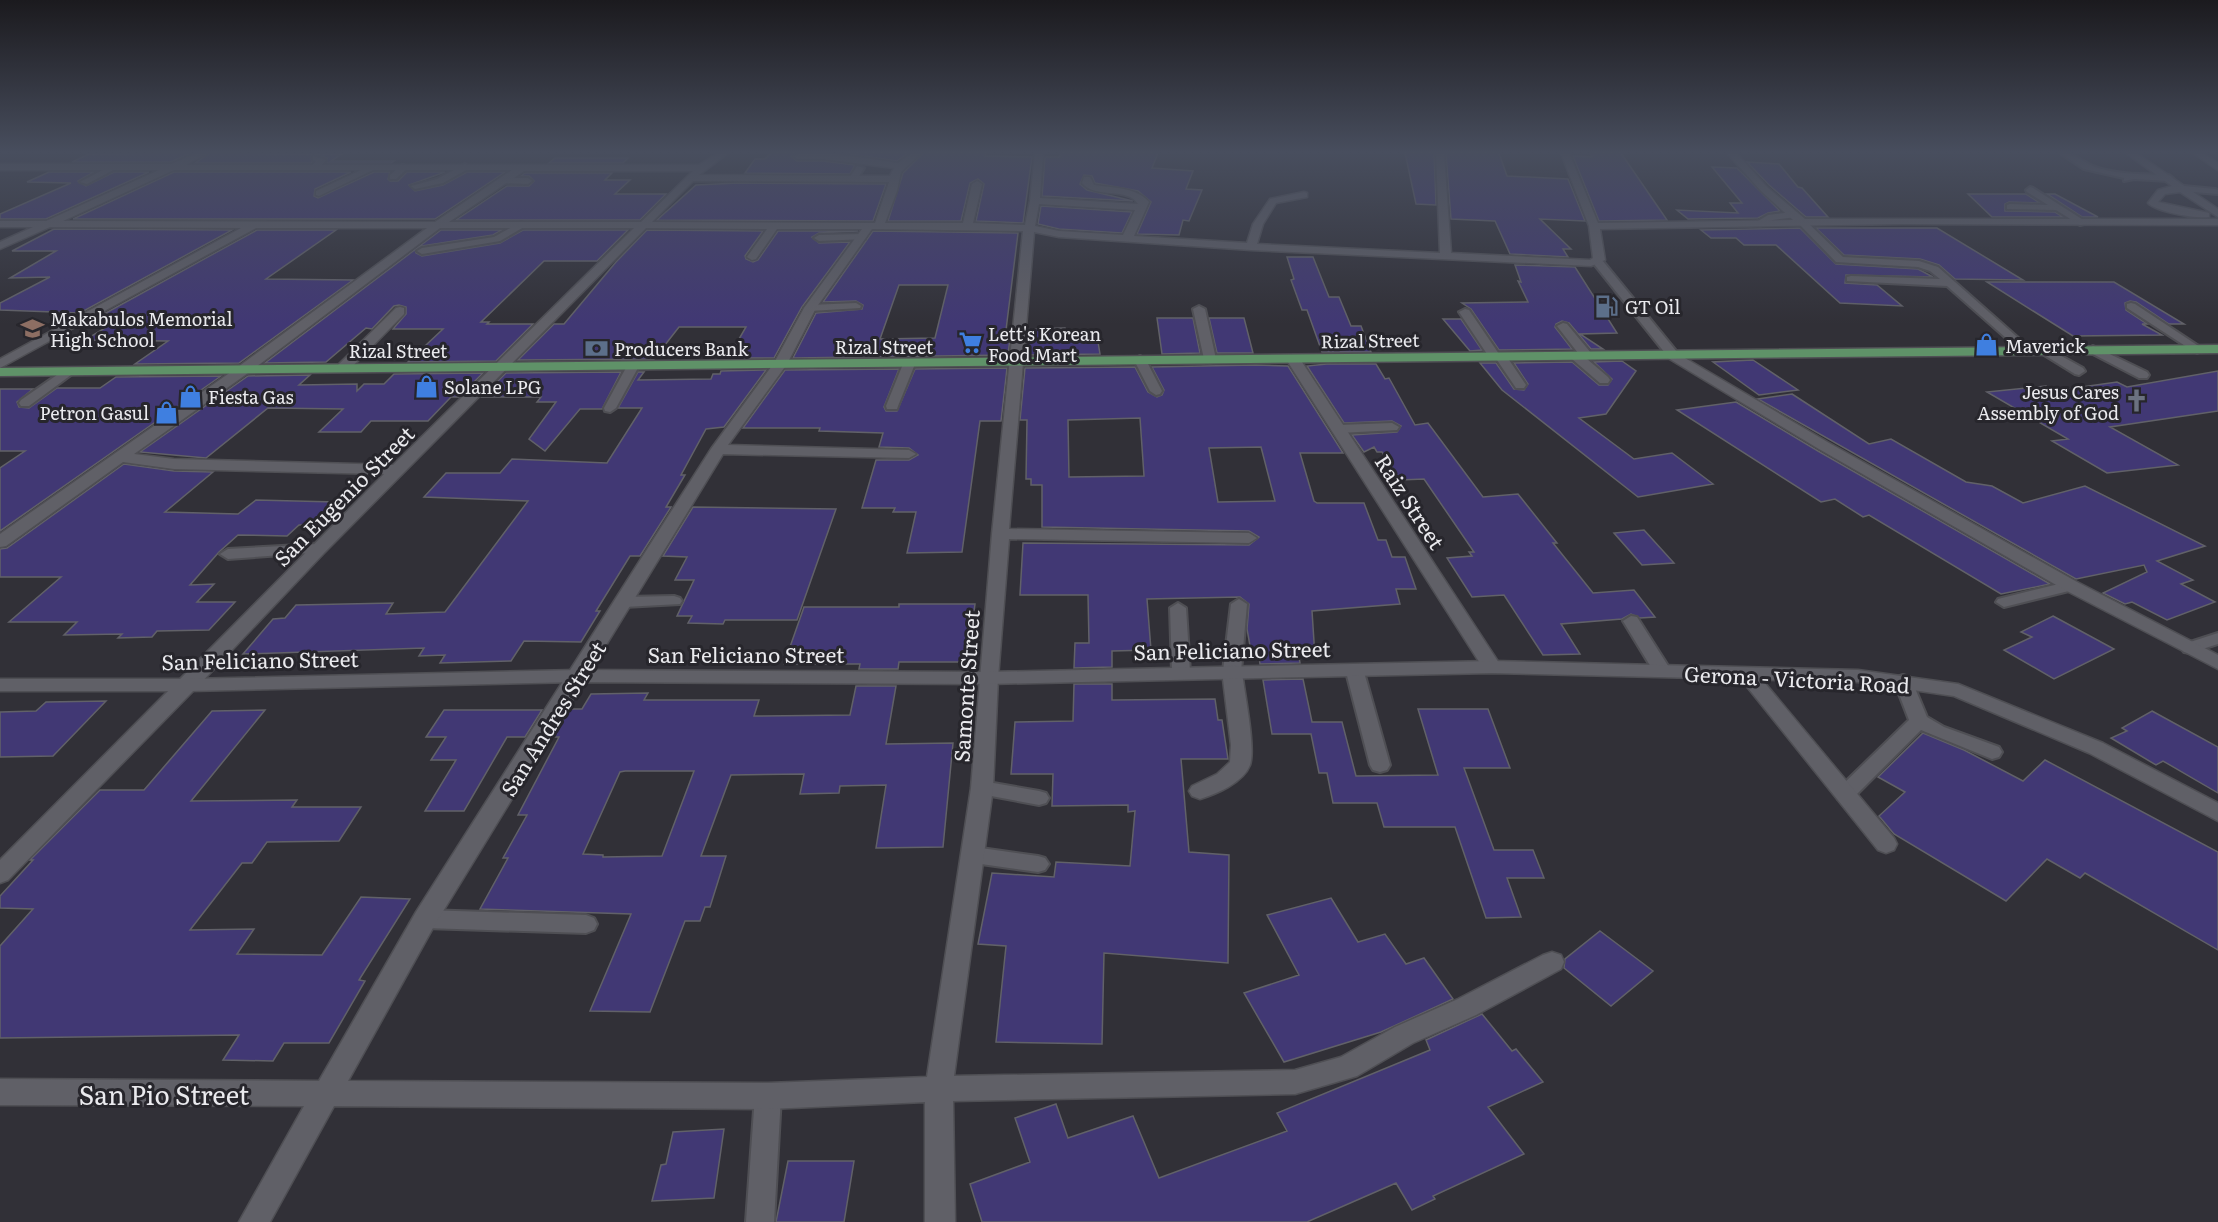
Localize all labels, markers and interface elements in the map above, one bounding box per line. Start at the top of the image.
fuel station icon: GT Oil [1594,293,1620,319]
place label: GT Oil [1625,293,1680,320]
place label: Makabulos Memorial High School [50,305,232,353]
school or university icon: Makabulos Memorial High School [19,315,45,341]
place label: Lett's Korean Food Mart [988,320,1101,368]
street label: Rizal Street [1320,326,1420,354]
supermarket icon: Lett's Korean Food Mart [957,330,983,356]
shop icon: Maverick [1974,332,2000,358]
place label: Maverick [2005,332,2086,359]
street label: Rizal Street [835,333,934,360]
bank icon: Producers Bank [583,335,609,361]
place label: Producers Bank [614,335,749,362]
street label: Rizal Street [349,337,448,364]
shop icon: Solane LPG [413,373,439,399]
place label: Solane LPG [444,373,541,400]
place label: Jesus Cares Assembly of God [1977,378,2119,426]
shop icon: Fiesta Gas [177,383,203,409]
place label: Fiesta Gas [208,383,294,410]
church icon: Jesus Cares Assembly of God [2124,388,2150,414]
place label: Petron Gasul [39,399,149,426]
shop icon: Petron Gasul [154,399,180,425]
street label: San Eugenio Street [266,417,421,572]
street label: Raiz Street [1369,447,1454,555]
street label: Samonte Street [944,608,986,763]
street label: San Feliciano Street [1133,632,1331,666]
street label: San Andres Street [492,634,612,801]
street label: San Feliciano Street [647,638,845,669]
street label: San Feliciano Street [161,642,359,676]
street label: Gerona - Victoria Road [1683,657,1911,699]
street label: San Pio Street [79,1074,250,1113]

